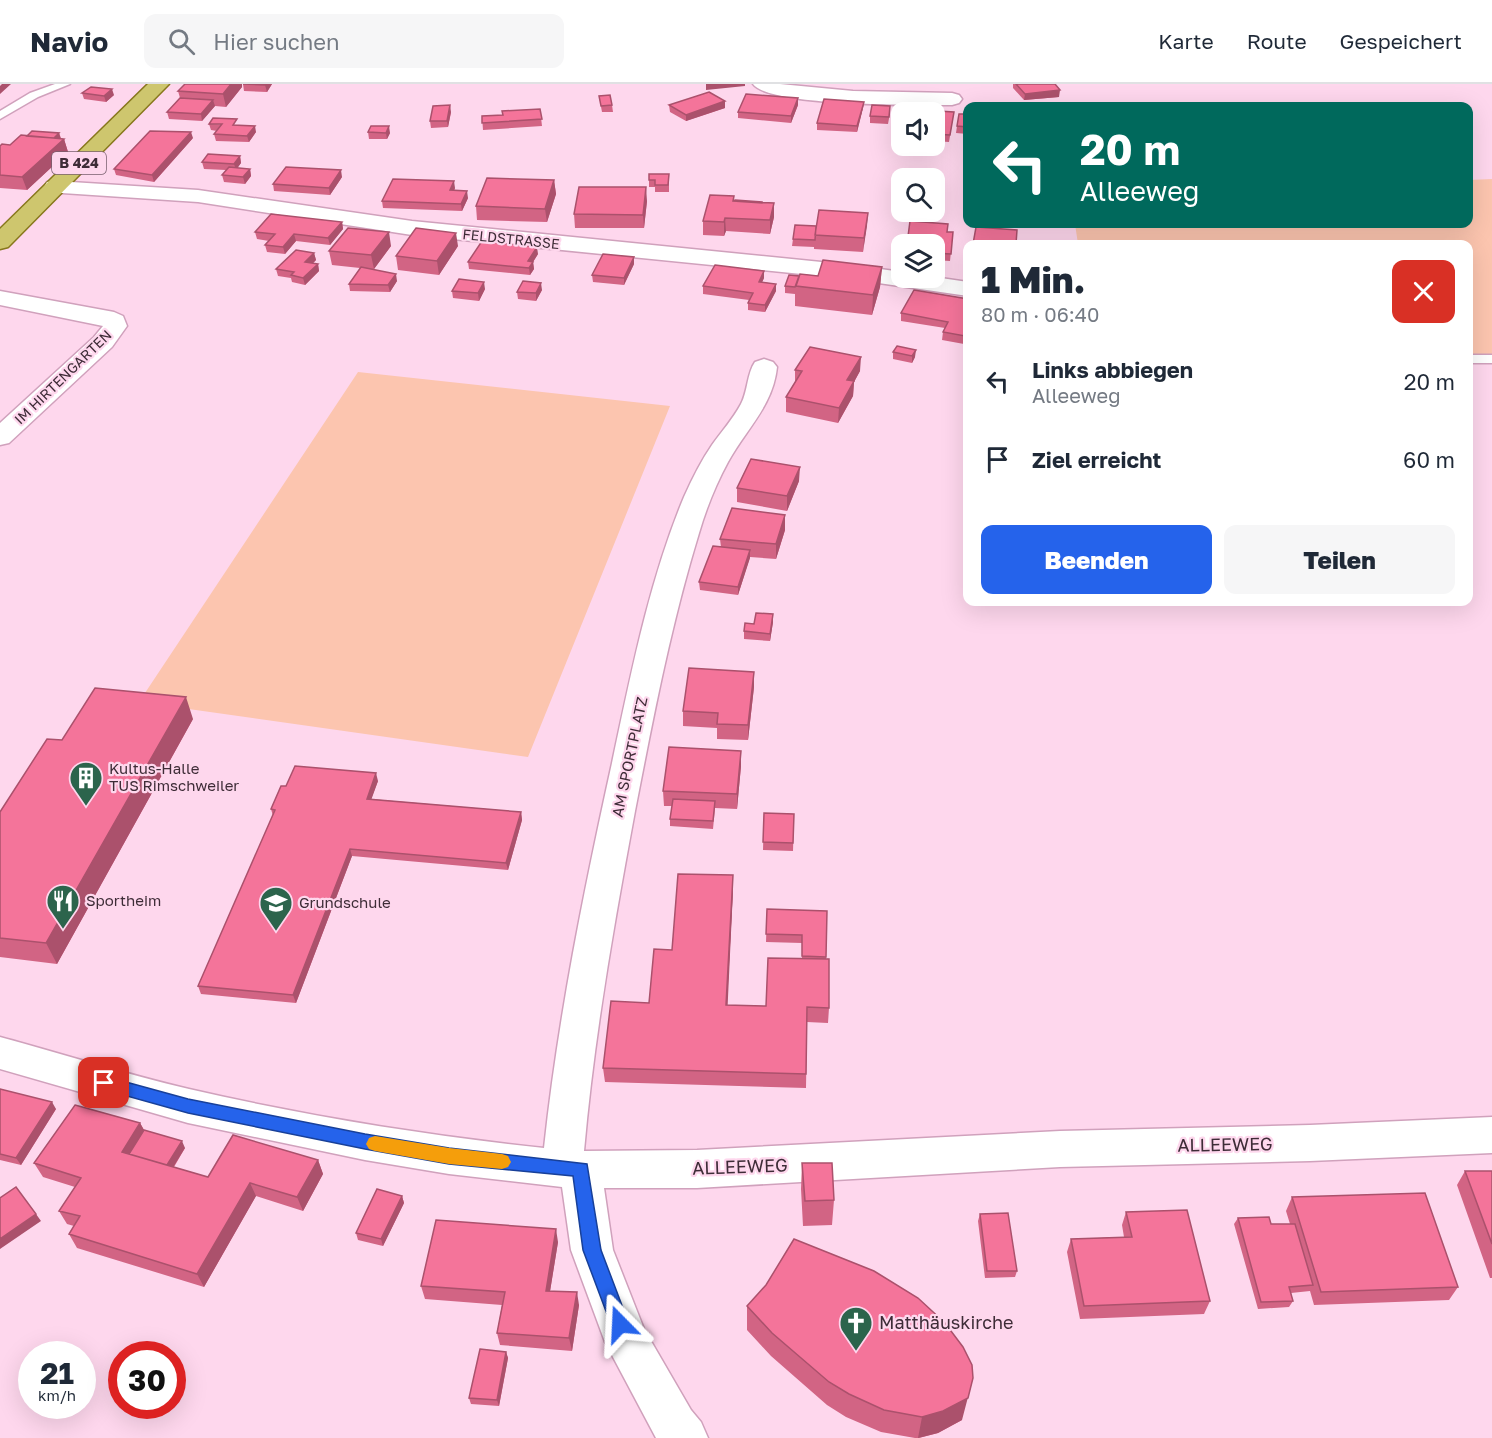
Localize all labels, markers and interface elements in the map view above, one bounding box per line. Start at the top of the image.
search box [144,14,564,68]
text: Navio [30,25,108,58]
icon: search [165,25,198,58]
text: Hier suchen [213,28,340,55]
text: Karte [1158,28,1214,54]
text: Route [1247,28,1307,54]
text: Gespeichert [1340,28,1462,54]
map controls [891,102,945,288]
button: sound [891,102,945,156]
text: 20 m [1080,124,1180,174]
icon: left [981,126,1059,204]
road number: B 424 [52,152,106,174]
button: search [891,168,945,222]
text: Alleeweg [1080,175,1199,207]
street label: FELDSTRASSE [462,225,560,252]
button: layers [891,234,945,288]
text: 1 Min. [981,258,1085,301]
button: close [1392,260,1455,323]
text: 80 m · 06:40 [981,302,1099,326]
street label: IM HIRTENGARTEN [11,326,115,427]
text: Links abbiegen [1032,356,1193,383]
icon: left [981,365,1014,398]
text: 20 m [1404,368,1455,395]
text: Alleeweg [1032,383,1121,407]
icon: arrive [981,443,1014,476]
text: Ziel erreicht [1032,446,1161,473]
text: 60 m [1403,446,1455,473]
button: Beenden [981,525,1212,594]
button: Teilen [1224,525,1455,594]
street label: AM SPORTPLATZ [607,695,651,819]
place label: Kultus-Halle TUS Rimschweiler [109,759,239,794]
building icon: Kultus-Halle TUS Rimschweiler [68,760,104,807]
restaurant icon: Sportheim [45,883,81,930]
school or university icon: Grundschule [258,885,294,932]
place label: Sportheim [86,891,161,909]
place label: Grundschule [299,893,391,911]
pin [78,1057,129,1108]
icon: arrive [87,1066,120,1099]
street label: ALLEEWEG [1177,1132,1273,1156]
street label: ALLEEWEG [692,1153,788,1179]
position arrow [588,1292,652,1356]
church icon: Matthäuskirche [838,1305,874,1352]
place label: Matthäuskirche [879,1311,1014,1333]
speed limit sign: 30 [108,1341,186,1419]
text: 21 [40,1355,74,1391]
text: km/h [38,1386,76,1404]

